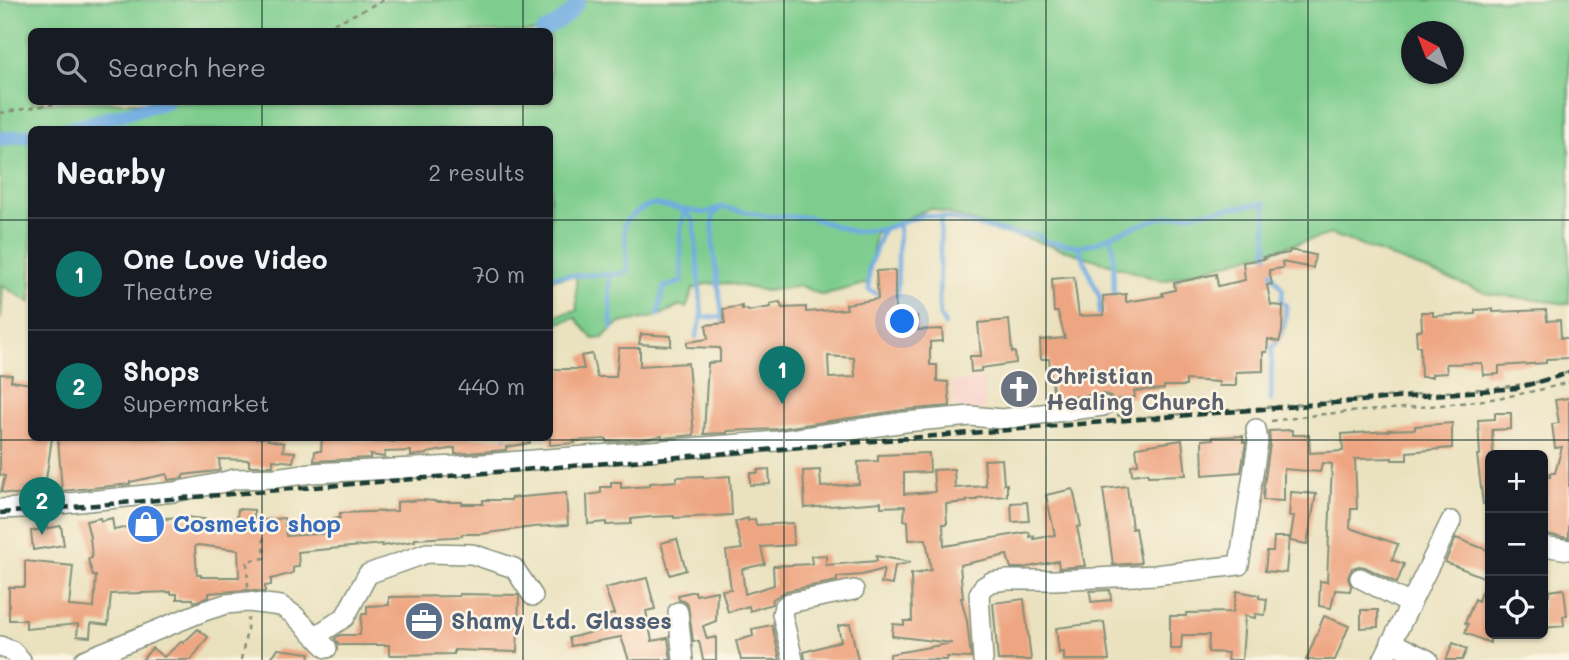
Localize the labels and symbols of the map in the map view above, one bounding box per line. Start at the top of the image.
north arrow [1401,21,1464,84]
your location [885,304,919,338]
pin: 1 [759,346,805,404]
place label: Christian Healing Church [1046,360,1224,416]
church icon: Christian Healing Church [998,368,1040,410]
pin: 2 [19,477,65,535]
shop icon: Cosmetic shop [125,503,167,545]
place label: Cosmetic shop [173,508,341,538]
office icon: Shamy Ltd. Glasses [403,600,445,642]
place label: Shamy Ltd. Glasses [451,605,672,635]

